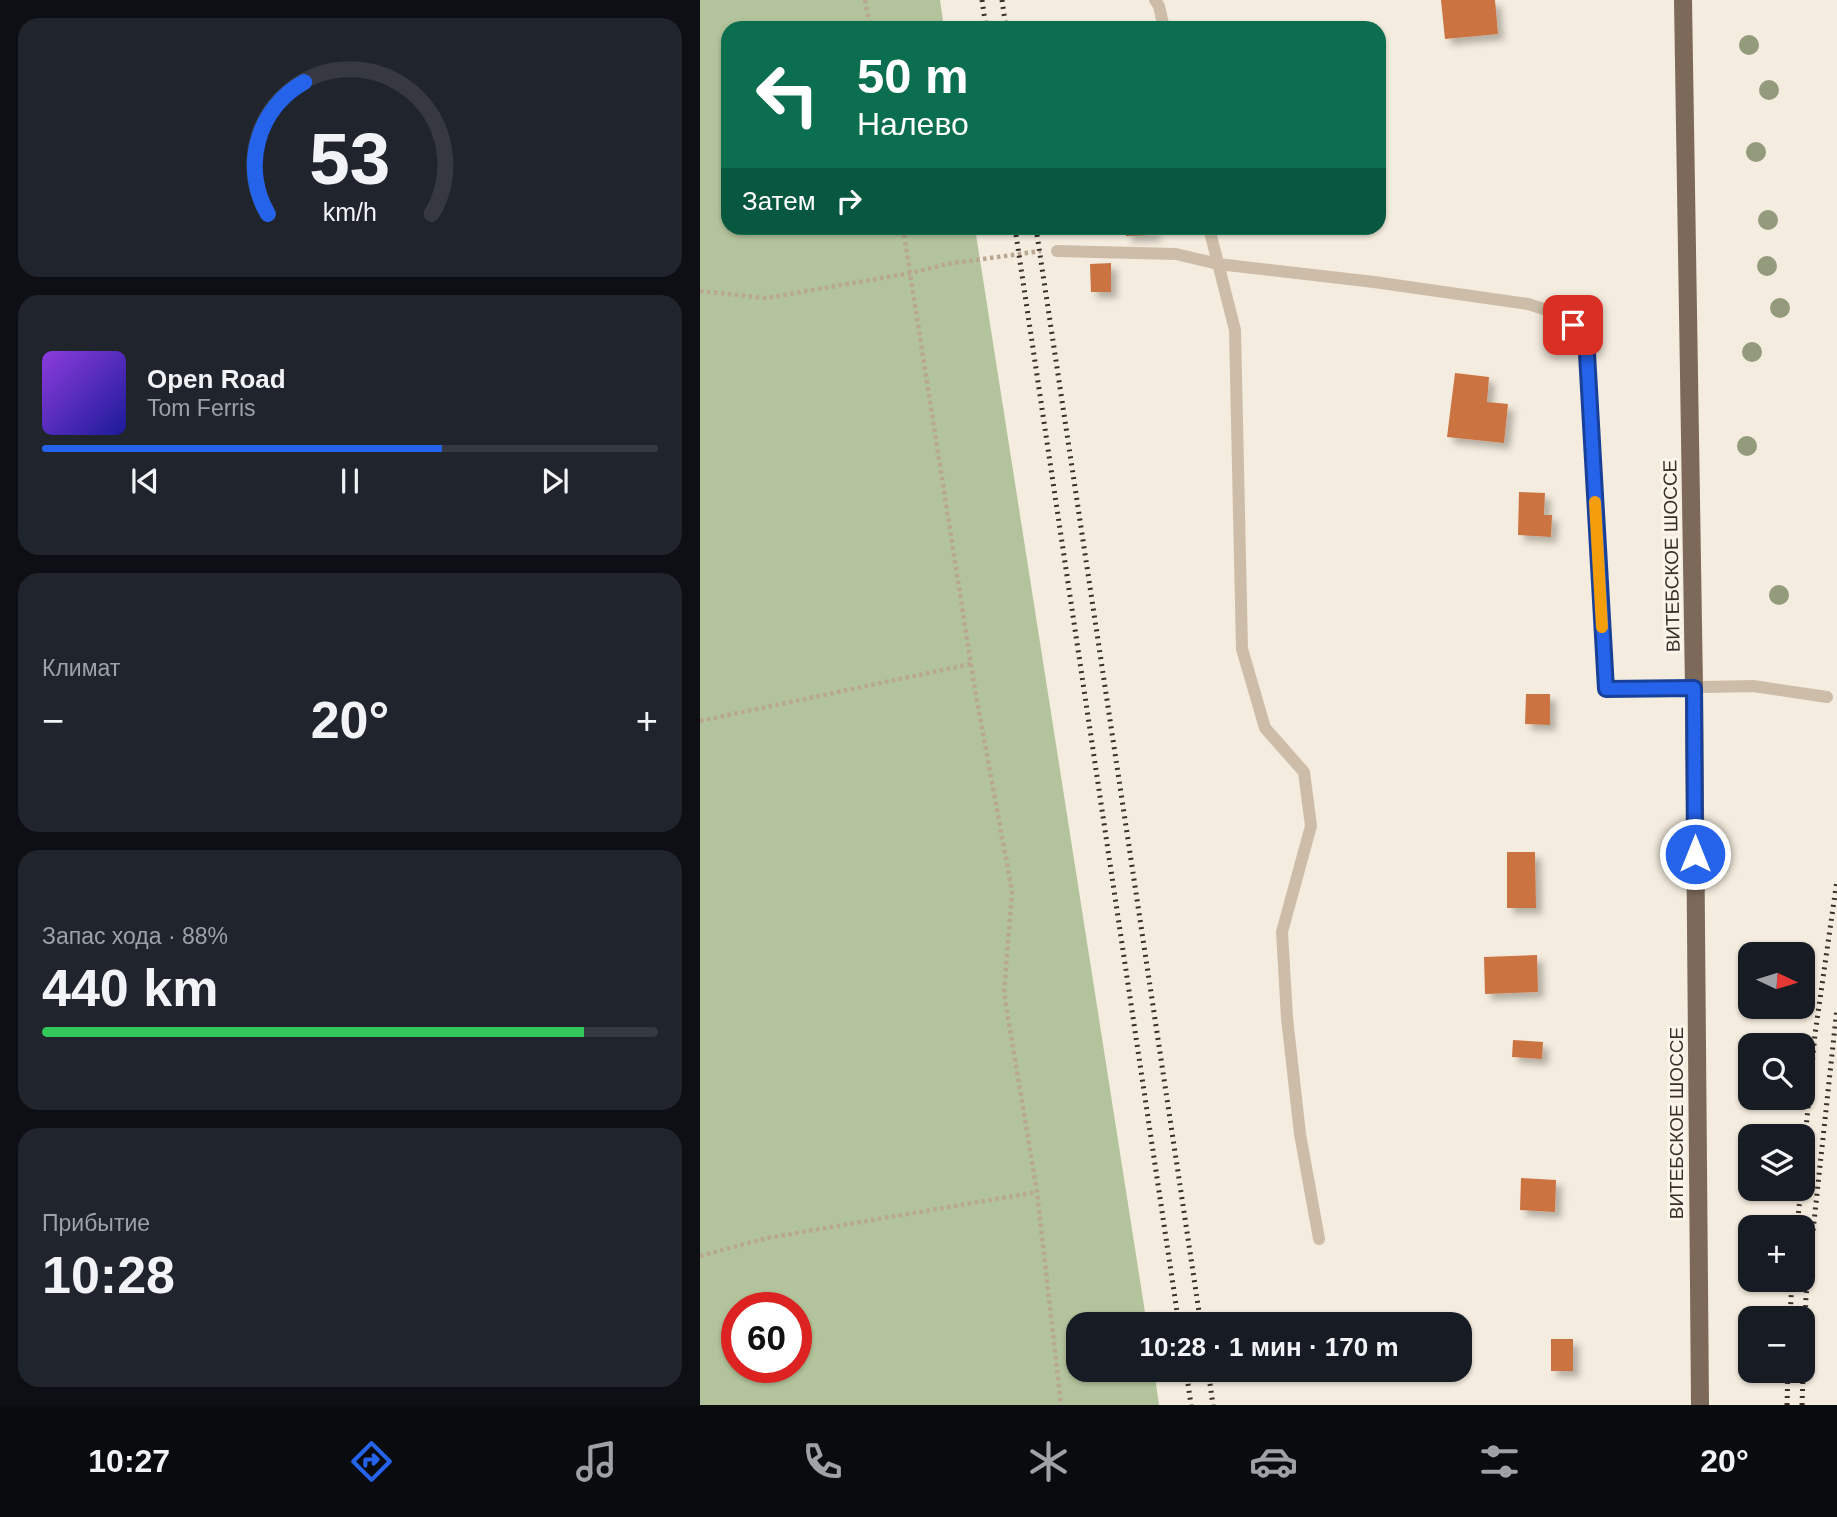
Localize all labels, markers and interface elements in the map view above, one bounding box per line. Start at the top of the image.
icon: left [742,49,833,140]
text: 50 m [857,49,969,103]
text: Налево [857,106,969,142]
text: 53 [310,118,390,199]
icon: right [830,182,868,220]
text: Затем [742,186,816,216]
text: km/h [323,198,377,226]
pin [1543,295,1603,355]
icon: arrive [1554,306,1592,344]
text: Open Road [147,364,286,394]
text: Tom Ferris [147,395,256,421]
street label: ВИТЕБСКОЕ ШОССЕ [1659,460,1684,652]
icon: previous [126,462,164,500]
icon: pause [331,462,369,500]
icon: next [536,462,574,500]
text: Климат [42,655,120,681]
text: 20° [311,691,389,749]
text: − [42,700,64,742]
text: + [636,700,658,742]
position arrow [1658,817,1732,891]
text: Запас хода · 88% [42,923,228,949]
north arrow [1738,942,1815,1018]
map controls [1738,942,1815,1383]
text: 440 km [42,959,218,1017]
street label: ВИТЕБСКОЕ ШОССЕ [1666,1027,1687,1219]
button: search [1738,1033,1815,1110]
button: layers [1738,1124,1815,1201]
text: Прибытие [42,1210,150,1236]
button: + [1738,1215,1815,1292]
text: 10:28 [42,1246,175,1304]
speed limit sign: 60 [721,1292,812,1383]
button: − [1738,1306,1815,1383]
text: 10:28 · 1 мин · 170 m [1139,1332,1399,1362]
icon: directions [347,1437,396,1486]
icon: music [572,1437,621,1486]
icon: phone [798,1437,847,1486]
icon: climate [1024,1437,1073,1486]
icon: car [1249,1437,1298,1486]
icon: filters [1475,1437,1524,1486]
text: 10:27 [88,1443,170,1479]
text: 20° [1700,1443,1749,1479]

